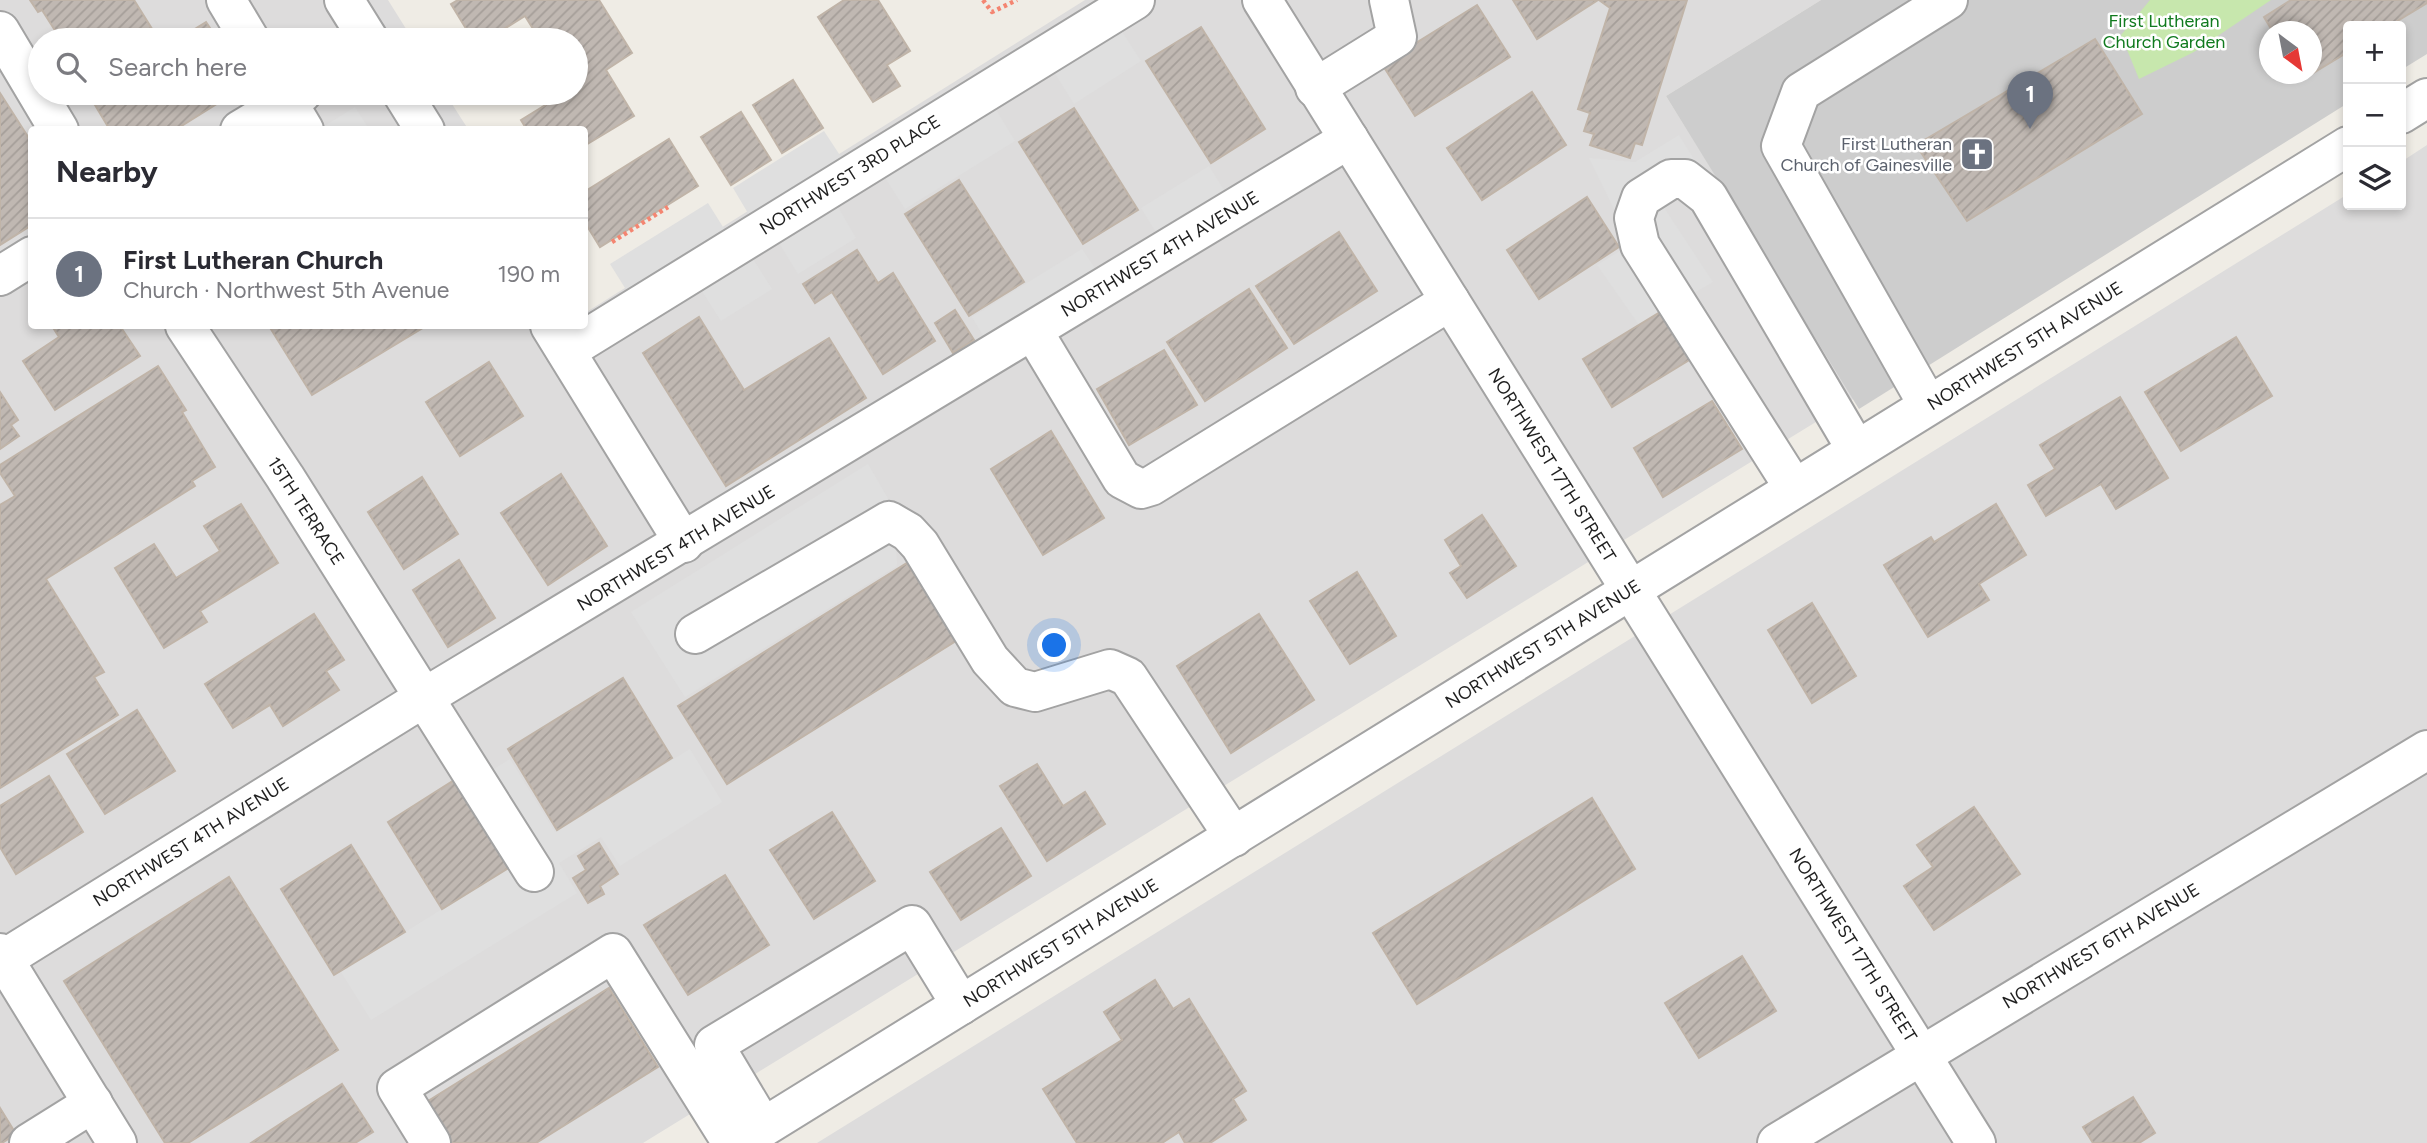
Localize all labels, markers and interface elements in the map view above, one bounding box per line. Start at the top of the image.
park label: First Lutheran Church Garden [2103,10,2225,53]
north arrow [2259,21,2322,84]
map controls [2343,21,2406,210]
button: + [2343,21,2406,84]
search box [28,28,588,105]
icon: search [52,48,90,86]
text: Search here [108,51,247,83]
pin: 1 [2007,71,2053,129]
button: − [2343,84,2406,147]
street label: NORTHWEST 3RD PLACE [756,110,944,240]
place label: First Lutheran Church of Gainesville [1781,133,1952,176]
church icon: First Lutheran Church of Gainesville [1958,135,1996,173]
button: layers [2343,147,2406,210]
text: Nearby [56,153,158,190]
street label: NORTHWEST 4TH AVENUE [1057,186,1263,322]
text: First Lutheran Church [123,244,383,276]
text: 1 [74,260,84,288]
text: 190 m [497,260,560,288]
text: Church · Northwest 5th Avenue [123,276,449,304]
street label: NORTHWEST 5TH AVENUE [1923,277,2127,415]
street label: NORTHWEST 17TH STREET [1483,364,1621,566]
street label: 15TH TERRACE [263,453,349,569]
street label: NORTHWEST 4TH AVENUE [573,480,779,616]
street label: NORTHWEST 5TH AVENUE [1441,575,1645,713]
your location [1037,628,1071,662]
street label: NORTHWEST 4TH AVENUE [89,773,293,911]
street label: NORTHWEST 17TH STREET [1784,844,1922,1046]
street label: NORTHWEST 5TH AVENUE [959,874,1163,1012]
street label: NORTHWEST 6TH AVENUE [1999,878,2203,1014]

